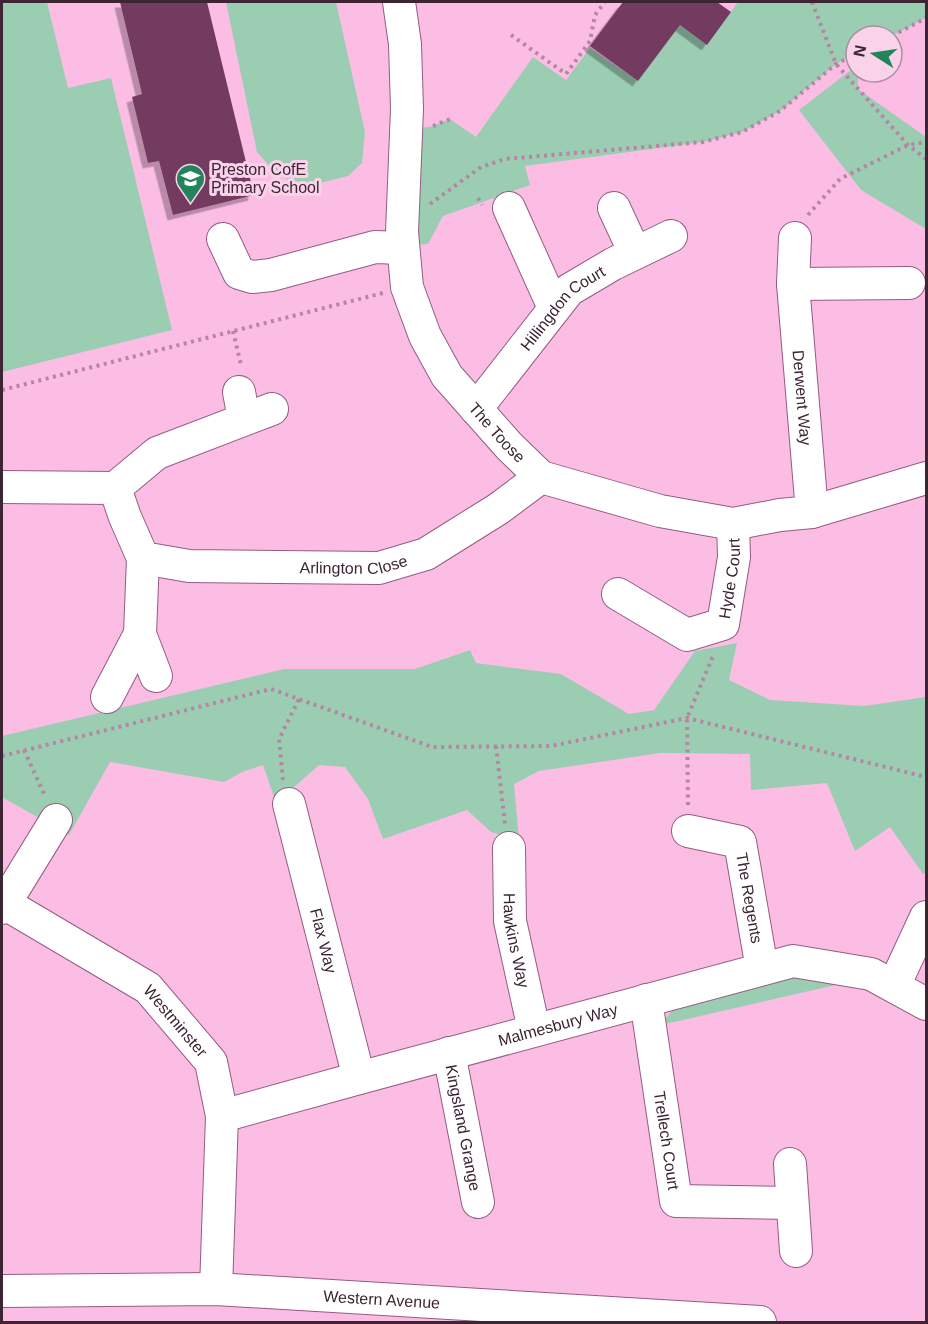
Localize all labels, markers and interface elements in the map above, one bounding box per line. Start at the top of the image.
north arrow [844,24,904,84]
text: N [850,44,869,58]
place label: Preston CofE Primary School [211,161,319,196]
school or university icon: Preston CofE Primary School [174,162,206,204]
street label: Hillingdon Court [517,263,608,354]
street label: Derwent Way [790,349,814,446]
street label: The Toose [466,399,528,466]
street label: Hyde Court [716,537,743,620]
street label: Arlington Close [299,552,410,577]
street label: The Regents [733,851,765,945]
street label: Hawkins Way [501,893,532,990]
street label: Flax Way [307,907,340,975]
street label: Westminster [140,982,211,1061]
street label: Malmesbury Way [496,1001,619,1049]
street label: Kingsland Grange [442,1063,484,1192]
street label: Trellech Court [651,1090,682,1192]
street label: Western Avenue [323,1288,441,1312]

